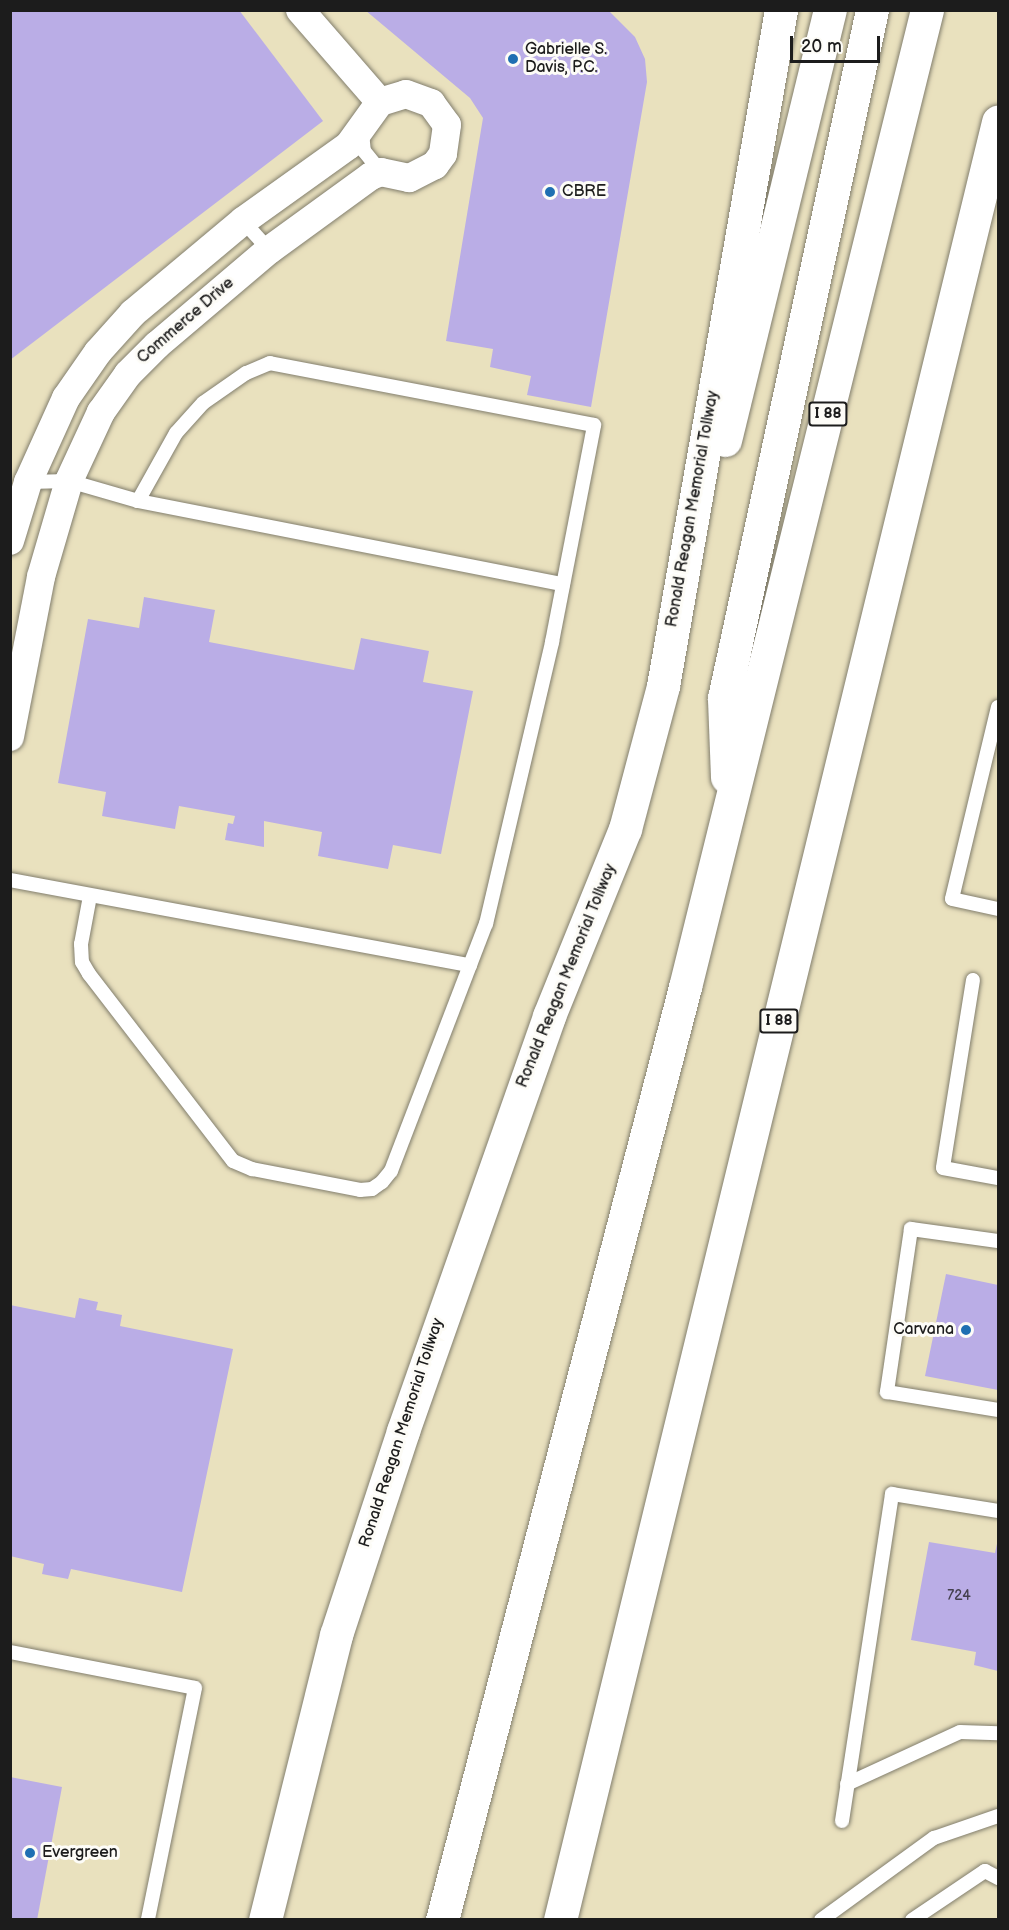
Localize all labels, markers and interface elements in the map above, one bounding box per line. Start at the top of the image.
scale bar [793,24,883,62]
text: 20 m [801,36,842,57]
place label: Gabrielle S. Davis, P.C. [525,40,607,78]
marker: Gabrielle S. Davis, P.C. [506,52,520,66]
place label: CBRE [562,182,606,202]
marker: CBRE [543,185,557,199]
street label: Commerce Drive [134,274,238,368]
street label: Ronald Reagan Memorial Tollway [663,389,723,629]
road number: I 88 [807,402,849,426]
street label: Ronald Reagan Memorial Tollway [513,861,621,1091]
road number: I 88 [758,1009,800,1033]
street label: Ronald Reagan Memorial Tollway [356,1316,448,1550]
place label: Carvana [893,1320,954,1340]
marker: Carvana [959,1323,973,1337]
house number: 724 [947,1588,971,1604]
place label: Evergreen [42,1843,118,1863]
marker: Evergreen [23,1846,37,1860]

